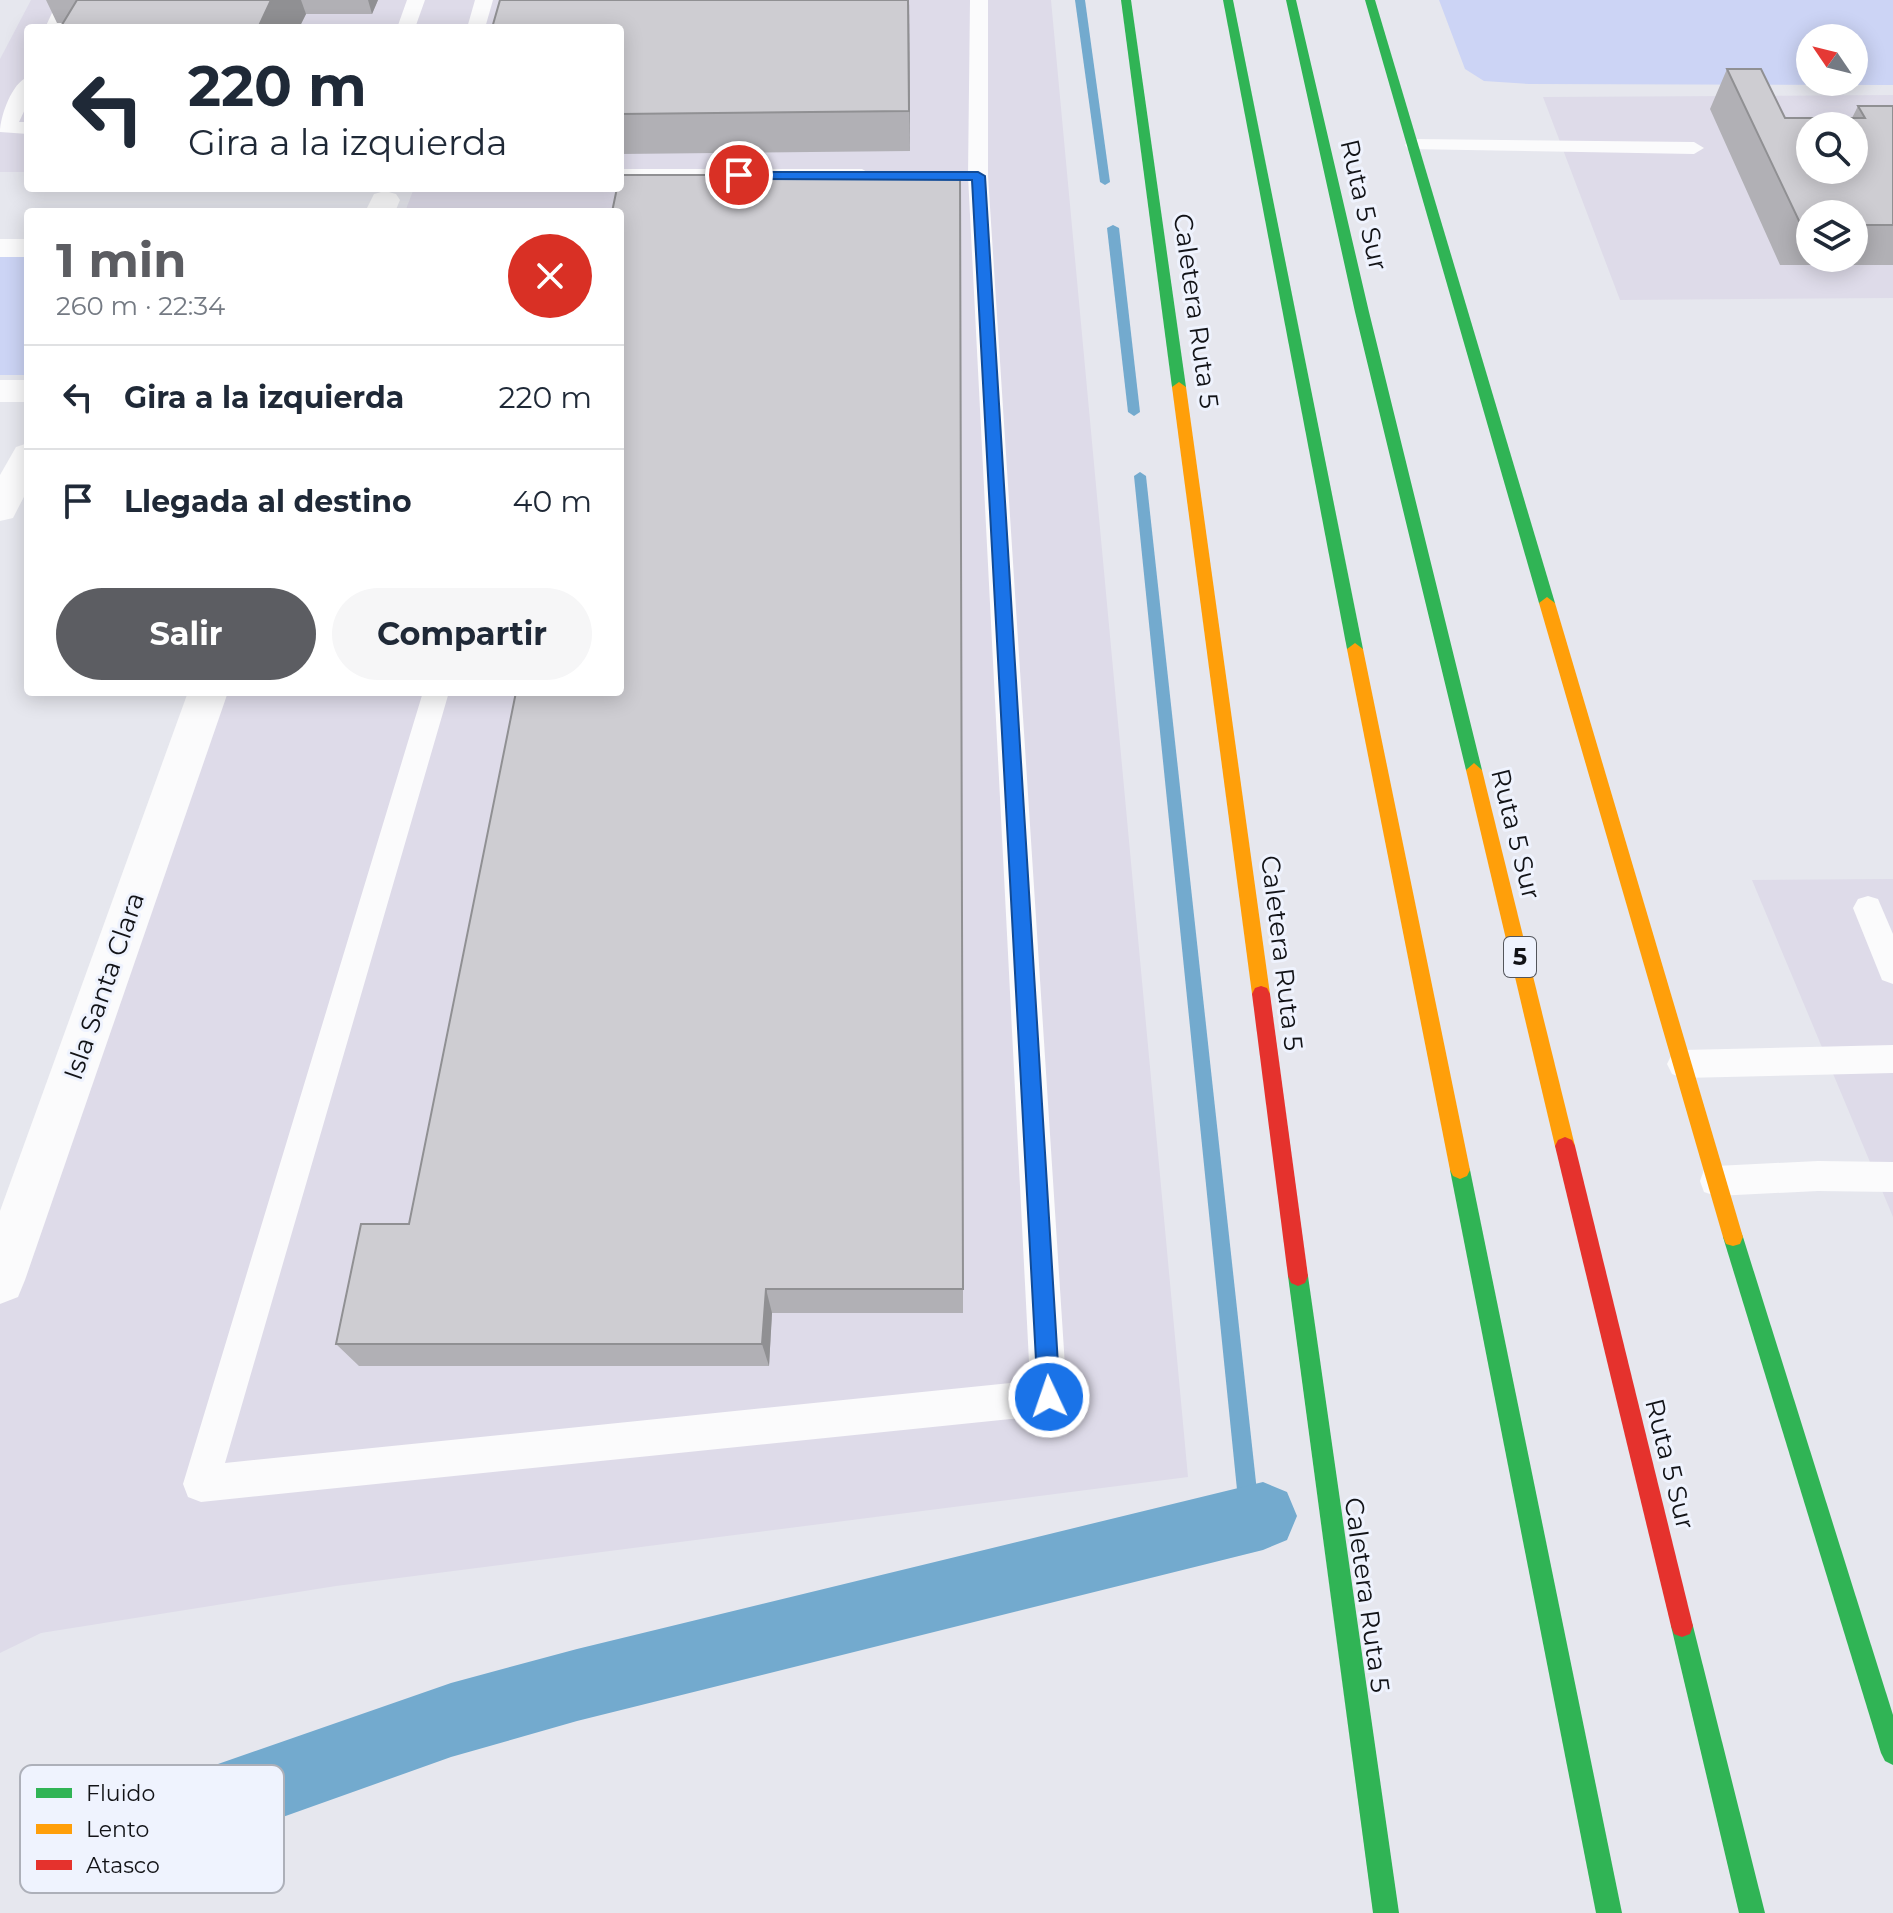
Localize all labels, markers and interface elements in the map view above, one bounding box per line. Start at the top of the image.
north arrow [1796,24,1868,96]
map controls [1796,24,1868,272]
text: 220 m [188,52,367,120]
icon: left [56,56,160,160]
button: search [1796,112,1868,184]
text: Gira a la izquierda [188,120,508,164]
street label: Ruta 5 Sur [1333,136,1395,274]
pin [705,141,773,209]
icon: arrive [717,153,761,197]
button: layers [1796,200,1868,272]
street label: Caletera Ruta 5 [1166,211,1226,411]
text: 1 min [56,231,186,289]
button: close [508,234,592,318]
text: 260 m · 22:34 [56,290,225,322]
icon: left [56,375,100,419]
text: Gira a la izquierda [124,379,404,416]
text: 220 m [498,379,592,416]
icon: arrive [56,479,100,523]
text: Llegada al destino [124,483,412,520]
text: 40 m [513,483,592,520]
button: Salir [56,588,316,680]
button: Compartir [332,588,592,680]
street label: Ruta 5 Sur [1484,765,1548,903]
street label: Caletera Ruta 5 [1254,853,1310,1053]
street label: Isla Santa Clara [57,888,151,1084]
road number: 5 [1504,937,1536,977]
position arrow [1007,1355,1091,1439]
street label: Ruta 5 Sur [1638,1395,1702,1533]
street label: Caletera Ruta 5 [1337,1495,1397,1695]
legend [20,1765,284,1893]
text: Fluido [86,1780,155,1807]
text: Lento [86,1816,149,1843]
text: Atasco [86,1852,160,1879]

